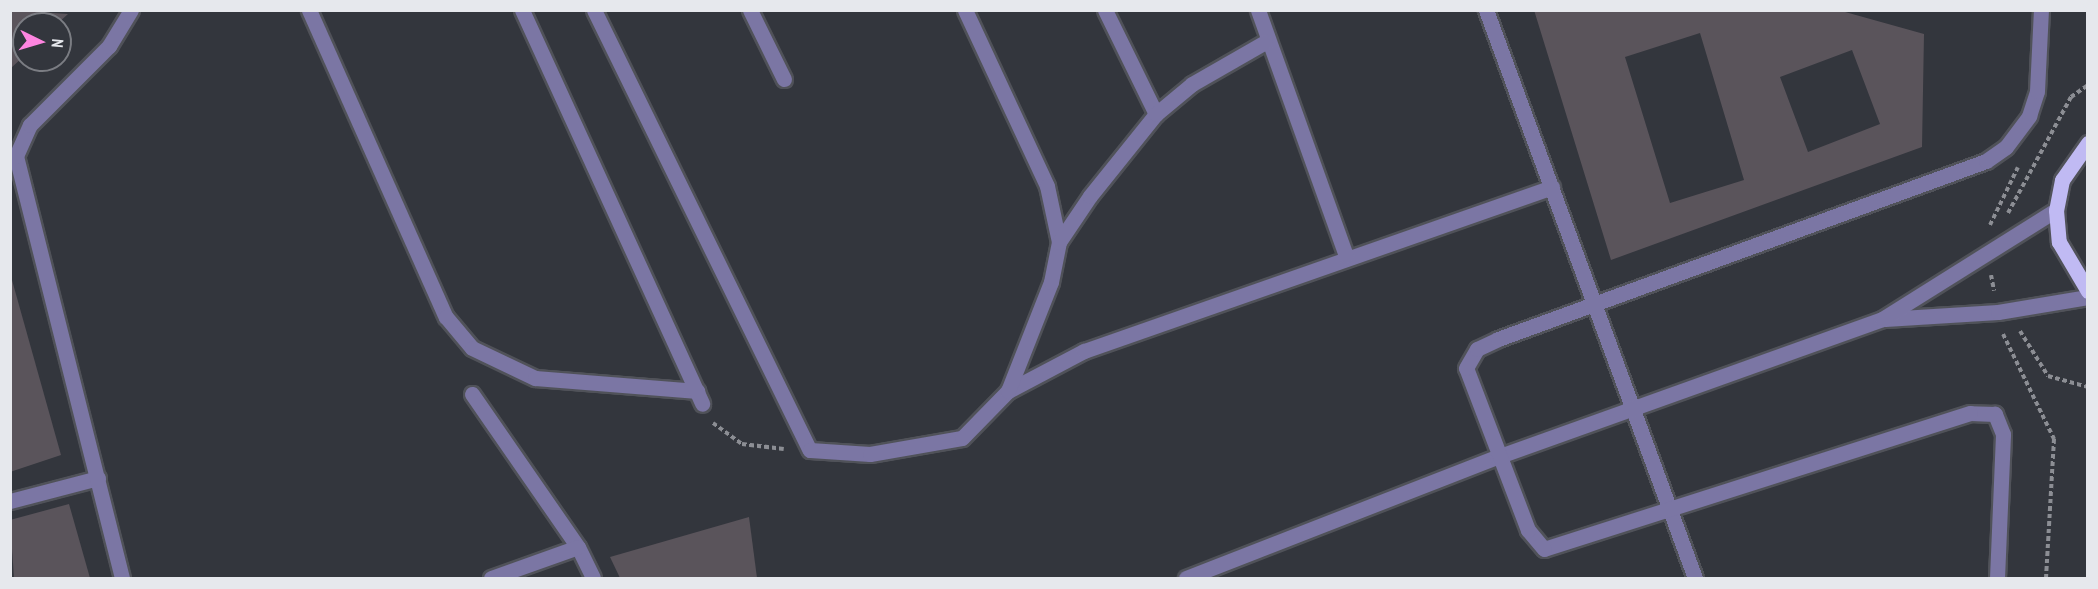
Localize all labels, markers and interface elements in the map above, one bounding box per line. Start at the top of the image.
north arrow [12,12,72,72]
text: N [48,38,68,49]

